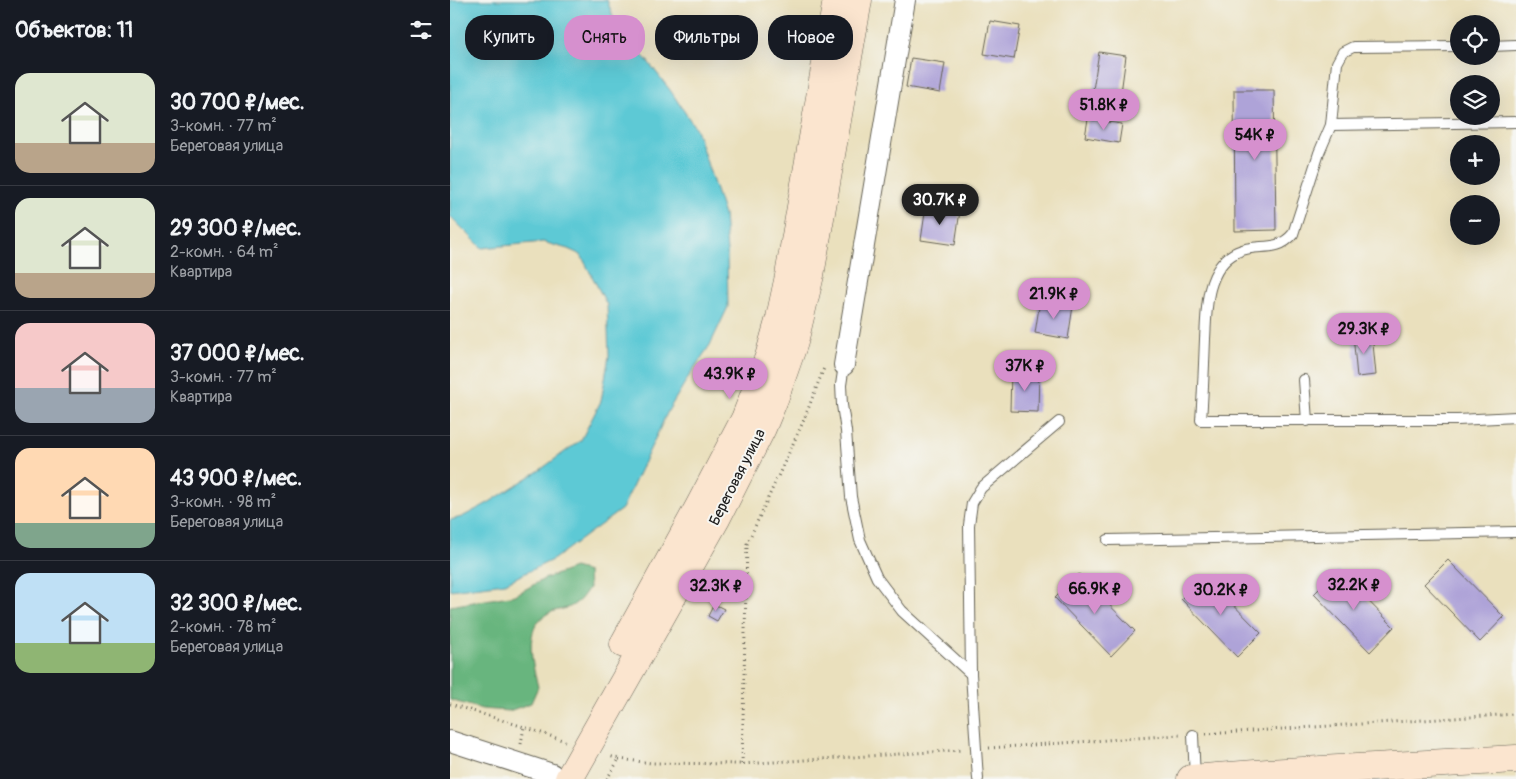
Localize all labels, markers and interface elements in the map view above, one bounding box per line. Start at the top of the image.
chip: Купить [465,15,554,60]
chip: Снять [564,15,645,60]
chip: Фильтры [655,15,758,60]
chip: Новое [768,15,853,60]
map controls [1450,15,1500,245]
button: locate [1450,15,1500,65]
icon: filters [407,16,435,44]
text: Объектов: 11 [15,17,133,44]
button: layers [1450,75,1500,125]
pin: 51.8K ₽ [1058,88,1150,131]
text: 30 700 ₽/мес. [170,89,305,116]
icon: home [55,93,115,153]
text: 51.8K ₽ [1079,95,1129,115]
text: 3-комн. · 77 m² [170,116,277,136]
pin: 54K ₽ [1220,119,1290,161]
text: 54K ₽ [1235,125,1275,145]
button: + [1450,135,1500,185]
text: Береговая улица [170,136,283,156]
pin: 30.7K ₽ [894,184,986,226]
text: 30.7K ₽ [913,190,967,210]
button: − [1450,195,1500,245]
text: 29 300 ₽/мес. [170,215,302,242]
icon: home [55,218,115,278]
text: 2-комн. · 64 m² [170,242,279,262]
text: Квартира [170,262,232,282]
pin: 21.9K ₽ [1008,278,1100,320]
text: 21.9K ₽ [1029,284,1079,304]
pin: 29.3K ₽ [1318,312,1410,355]
text: 29.3K ₽ [1338,319,1390,339]
text: 37 000 ₽/мес. [170,340,305,367]
icon: home [55,343,115,403]
pin: 37K ₽ [990,350,1060,392]
text: 37K ₽ [1005,356,1045,376]
pin: 43.9K ₽ [684,358,776,400]
text: 43.9K ₽ [704,364,756,384]
text: 3-комн. · 77 m² [170,367,277,387]
text: Квартира [170,387,232,407]
street label: Береговая улица [705,426,770,529]
text: 43 900 ₽/мес. [170,465,302,492]
icon: home [55,468,115,528]
text: 3-комн. · 98 m² [170,492,276,512]
text: Береговая улица [170,512,283,532]
pin: 32.2K ₽ [1308,568,1400,611]
pin: 32.3K ₽ [670,570,762,612]
pin: 66.9K ₽ [1049,572,1141,615]
pin: 30.2K ₽ [1175,574,1267,616]
text: 32.2K ₽ [1327,575,1381,595]
text: 32.3K ₽ [689,576,743,596]
text: 66.9K ₽ [1068,579,1122,599]
text: 30.2K ₽ [1193,580,1249,600]
text: 32 300 ₽/мес. [170,590,303,617]
icon: home [55,593,115,653]
text: 2-комн. · 78 m² [170,617,276,637]
text: Береговая улица [170,637,283,657]

